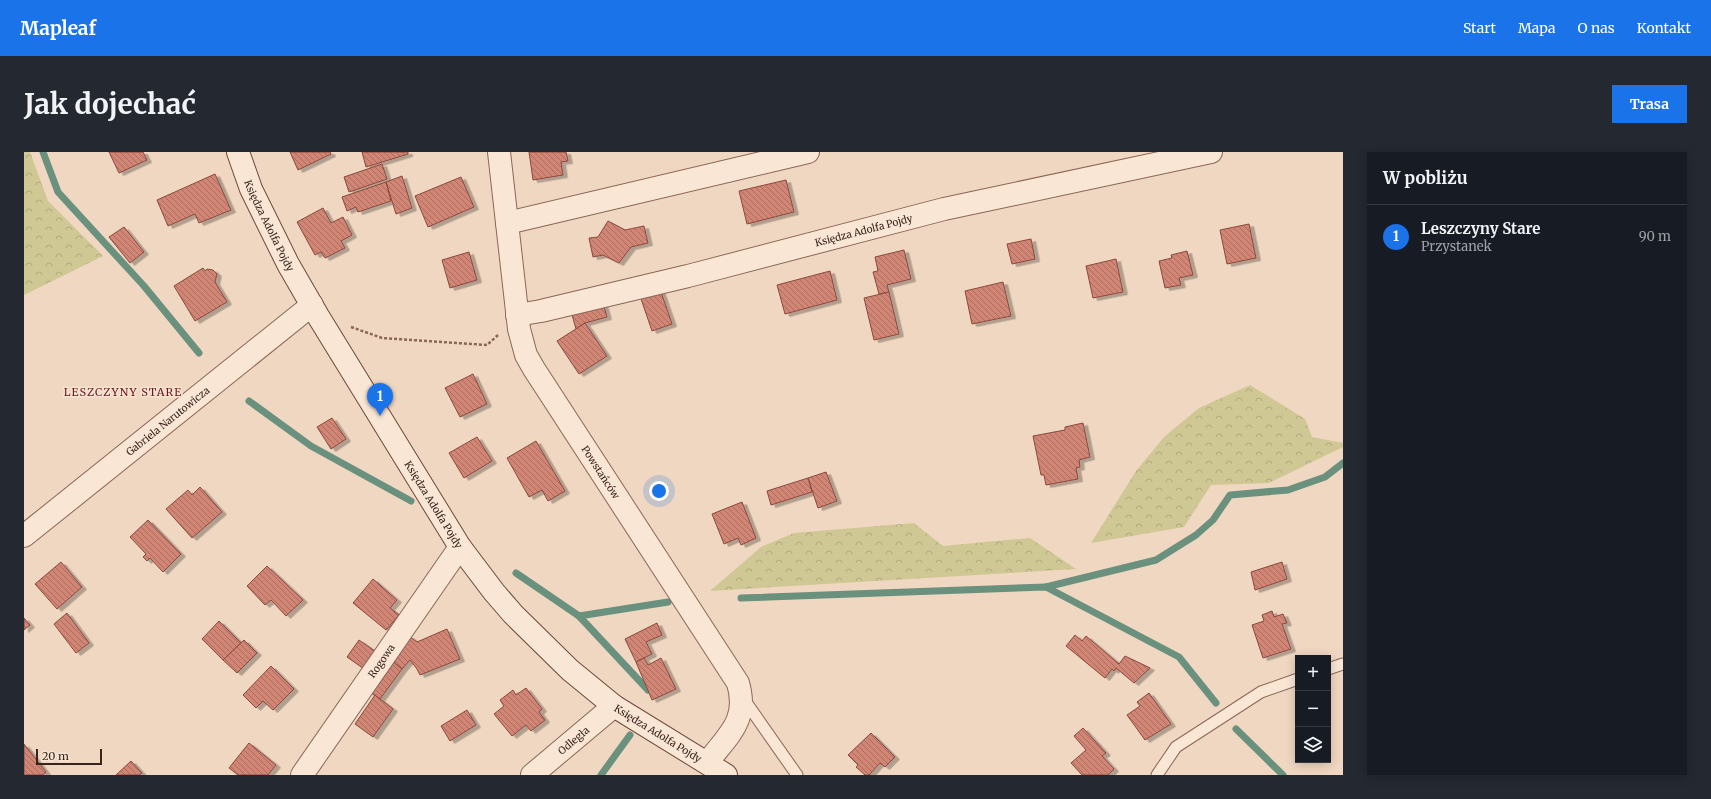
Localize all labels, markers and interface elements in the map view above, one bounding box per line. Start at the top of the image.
text: Mapleaf [20,16,96,40]
text: Start [1463,19,1496,37]
text: Mapa [1518,19,1555,37]
text: O nas [1577,19,1615,37]
text: Kontakt [1637,19,1691,37]
button: Trasa [1612,85,1687,123]
text: Jak dojechać [24,86,196,122]
text: W pobliżu [1383,167,1468,189]
street label: Księdza Adolfa Pojdy [242,178,297,274]
street label: Księdza Adolfa Pojdy [813,211,914,249]
text: Leszczyny Stare [1421,219,1540,238]
text: 1 [1393,228,1399,245]
text: 90 m [1639,228,1671,245]
text: Przystanek [1421,238,1492,255]
street label: Gabriela Narutowicza [123,383,212,458]
pin: 1 [367,383,393,416]
district label: LESZCZYNY STARE [64,385,182,399]
street label: Powstańców [579,443,623,501]
street label: Księdza Adolfa Pojdy [402,458,466,551]
your location [649,481,669,501]
street label: Rogowa [365,641,398,680]
map controls [1295,655,1331,763]
button: + [1295,655,1331,691]
button: − [1295,691,1331,727]
street label: Księdza Adolfa Pojdy [612,701,704,765]
street label: Odległa [555,723,592,757]
button: layers [1295,727,1331,763]
scale bar [36,747,102,766]
text: 20 m [42,749,69,763]

